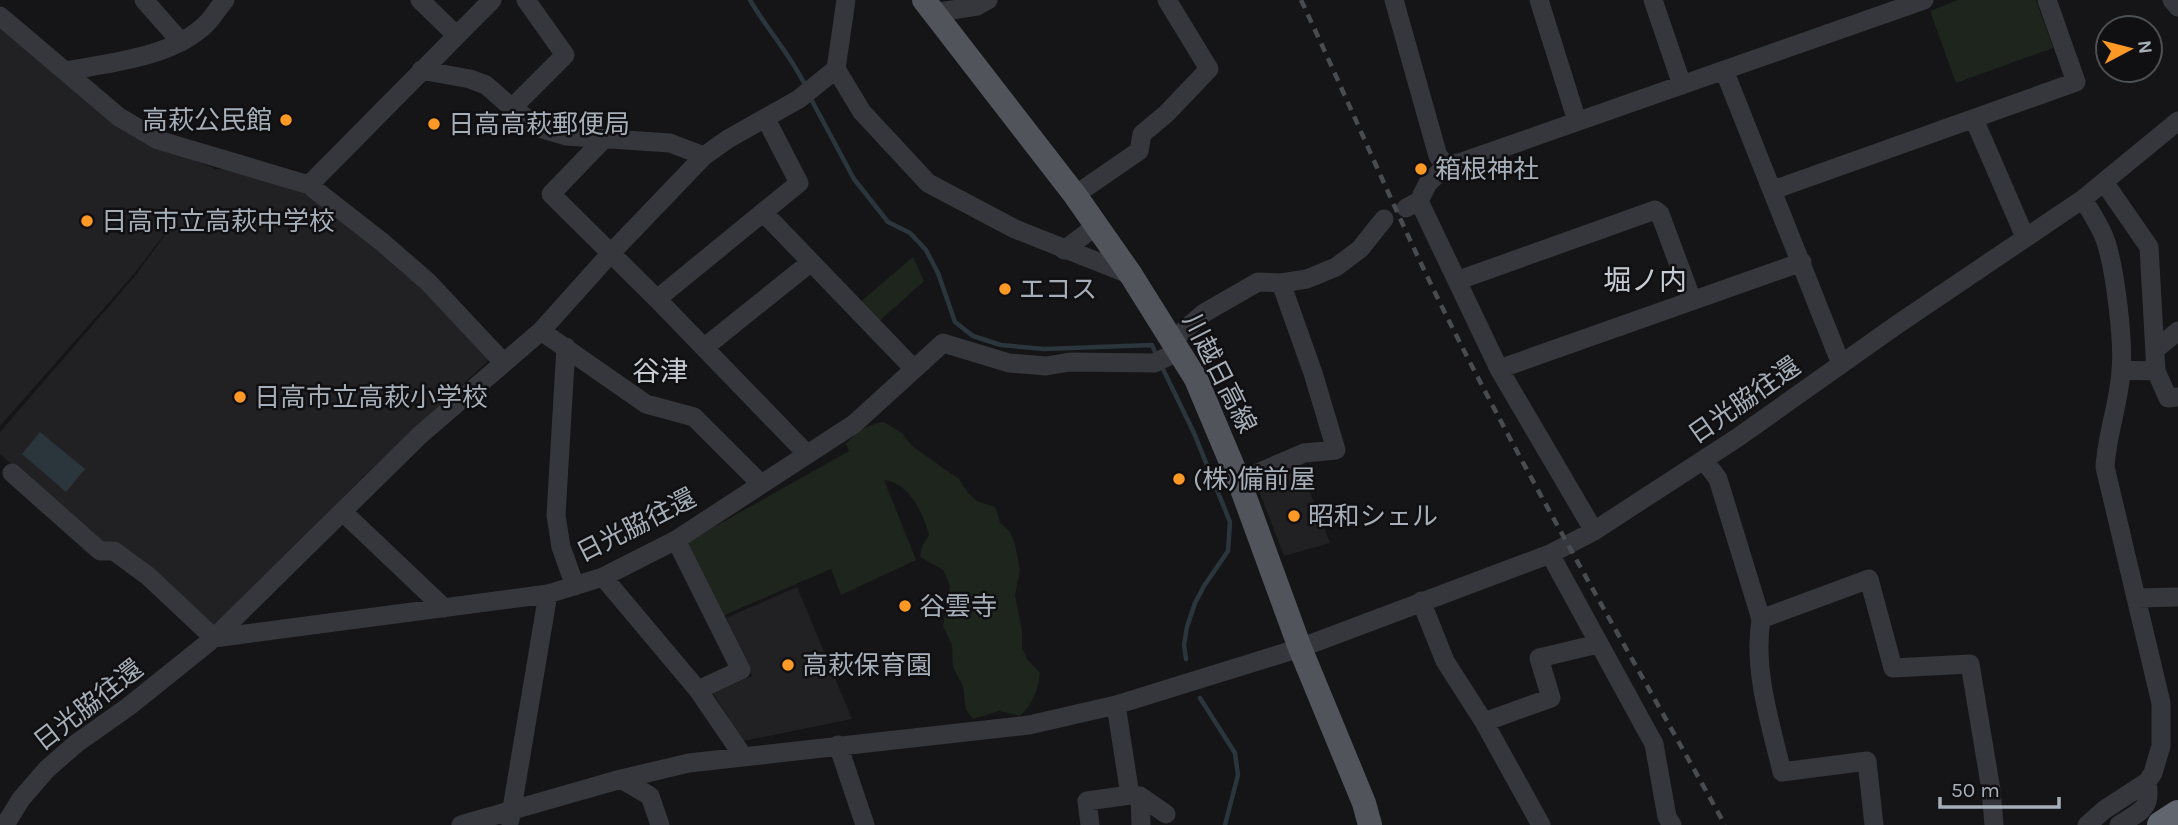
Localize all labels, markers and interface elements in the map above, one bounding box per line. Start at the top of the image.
north arrow [2094,14,2164,84]
text: N [2133,39,2157,55]
place label: 高萩公民館 [142,105,272,136]
place label: 日高高萩郵便局 [448,109,630,140]
marker: 高萩公民館 [278,112,294,128]
marker: 日高高萩郵便局 [426,116,442,132]
place label: 箱根神社 [1435,154,1539,185]
marker: 箱根神社 [1413,161,1429,177]
place label: 日高市立高萩中学校 [101,206,335,237]
marker: 日高市立高萩中学校 [79,213,95,229]
district label: 堀ノ内 [1603,264,1687,297]
place label: エコス [1019,274,1097,305]
marker: エコス [997,281,1013,297]
street label: 川越日高線 [1176,308,1263,438]
street label: 日光脇往還 [1682,350,1806,450]
district label: 谷津 [632,355,688,388]
place label: 日高市立高萩小学校 [254,382,488,413]
marker: 日高市立高萩小学校 [232,389,248,405]
place label: (株)備前屋 [1193,464,1316,495]
marker: (株)備前屋 [1171,471,1187,487]
street label: 日光脇往還 [571,482,701,569]
place label: 昭和シェル [1308,501,1438,532]
marker: 昭和シェル [1286,508,1302,524]
place label: 谷雲寺 [919,591,997,622]
marker: 谷雲寺 [897,598,913,614]
place label: 高萩保育園 [802,650,932,681]
street label: 日光脇往還 [28,653,149,758]
marker: 高萩保育園 [780,657,796,673]
scale bar [1940,766,2059,810]
text: 50 m [1951,778,2000,802]

